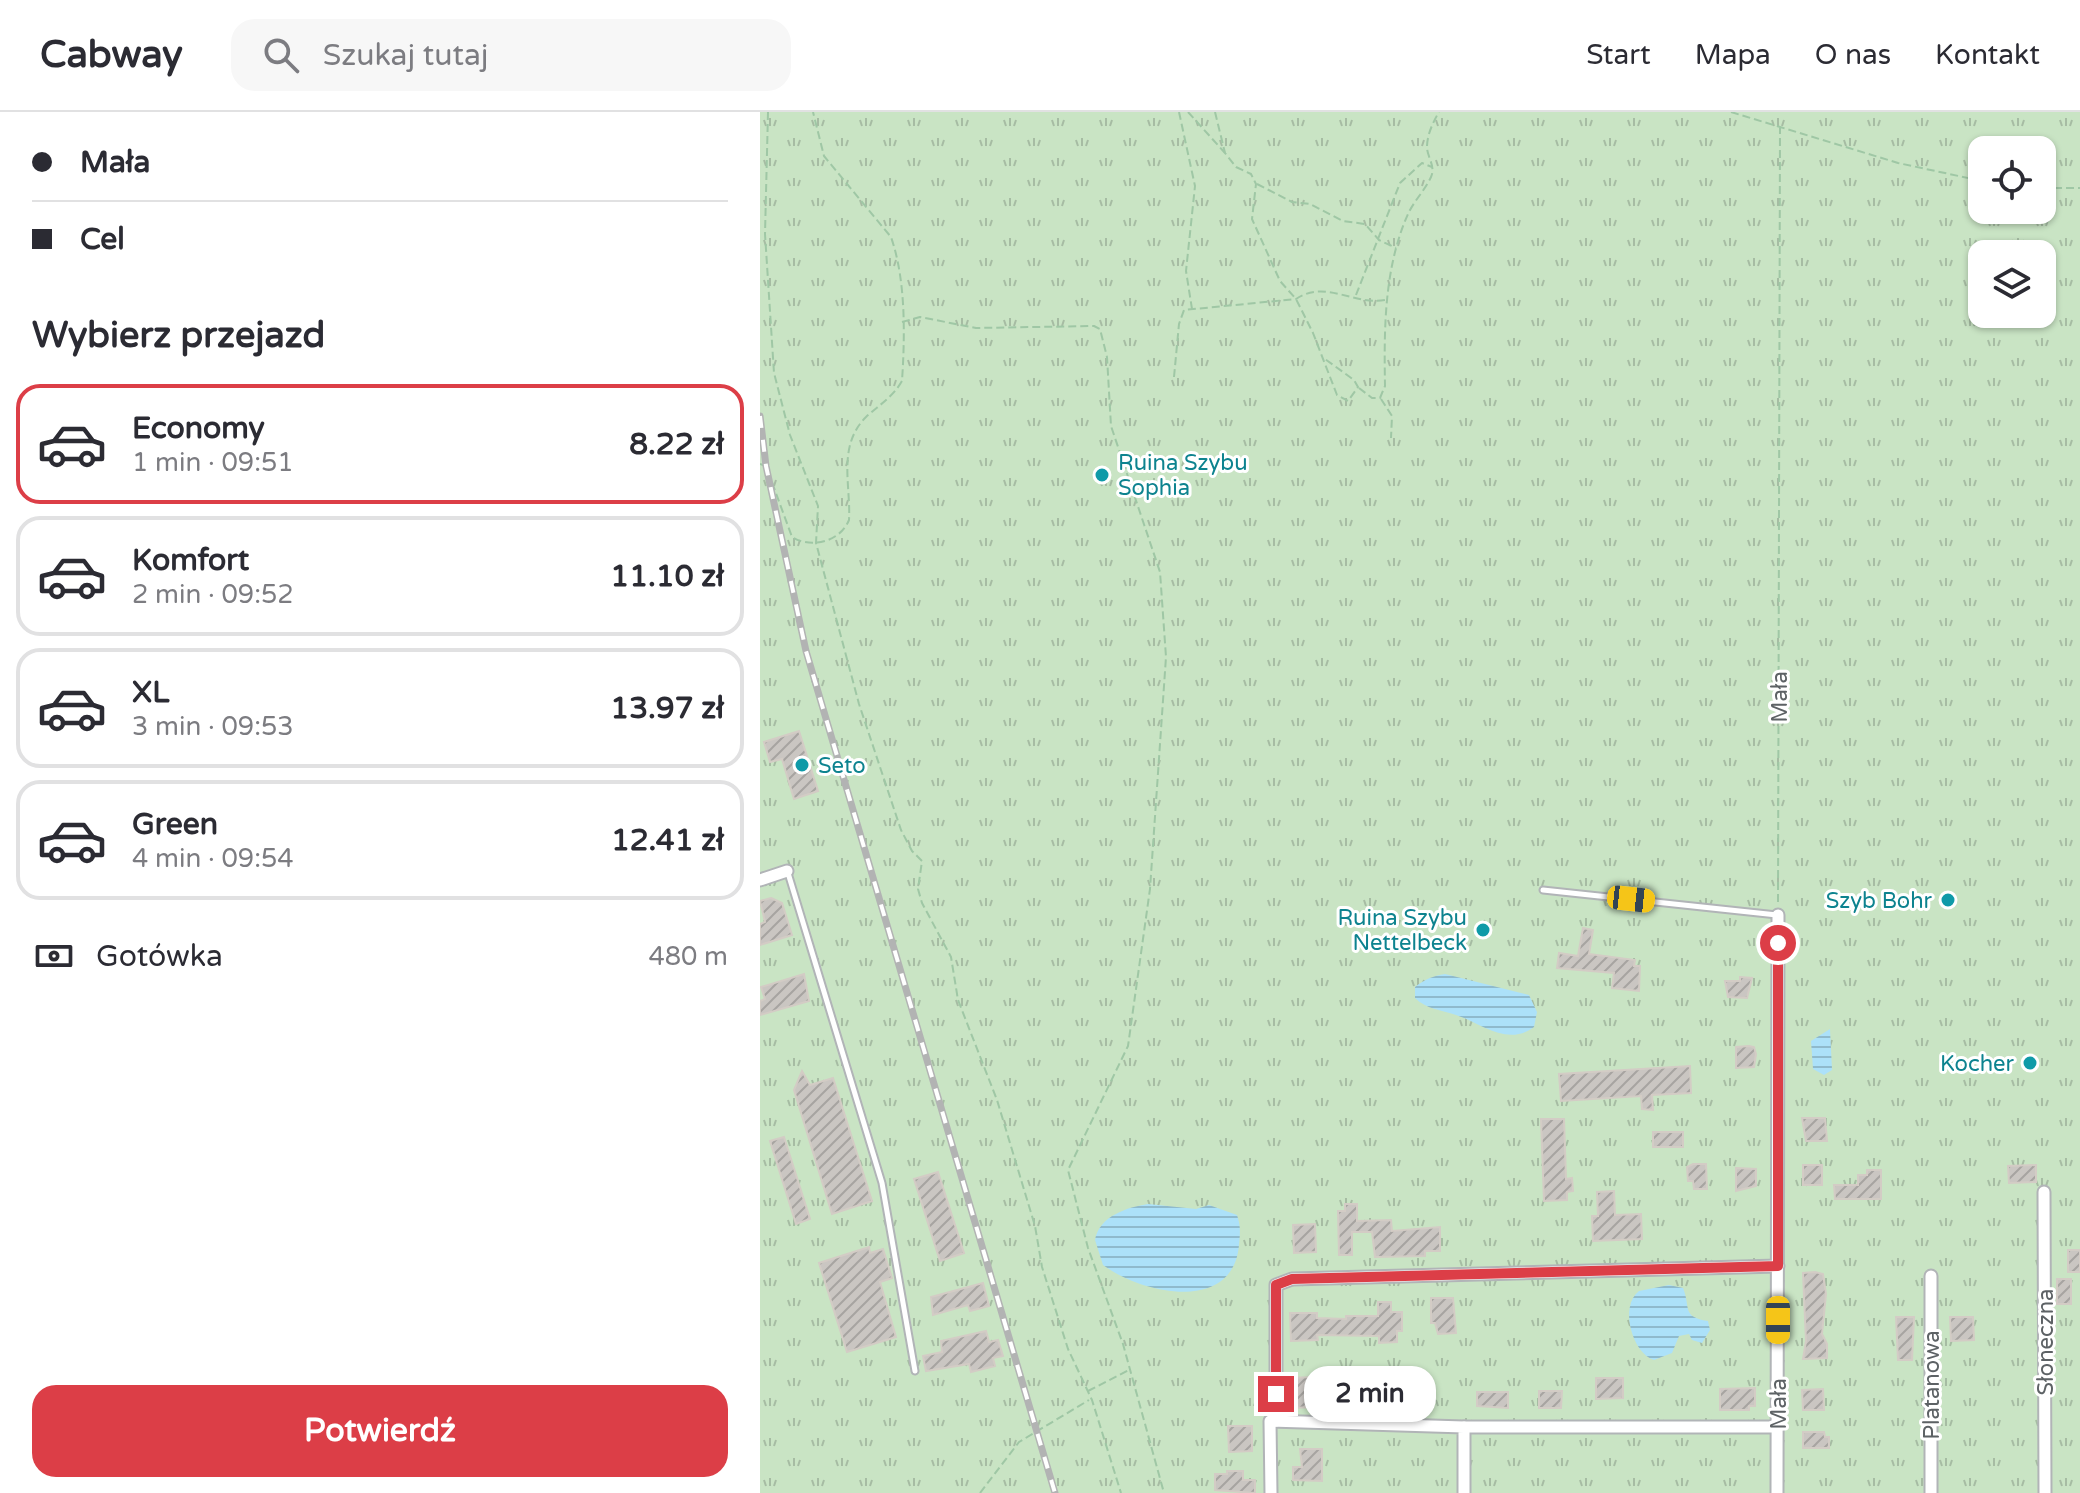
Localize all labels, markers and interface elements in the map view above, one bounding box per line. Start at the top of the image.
search box [231,19,791,91]
text: Cabway [40,32,183,78]
icon: search [259,33,303,77]
text: Szukaj tutaj [323,37,488,74]
text: Start [1586,38,1651,72]
text: Mapa [1695,38,1771,72]
text: O nas [1815,38,1891,72]
text: Kontakt [1935,38,2040,72]
map controls [1968,136,2056,328]
button: locate [1968,136,2056,224]
text: Mała [80,144,150,181]
text: Cel [80,221,125,258]
button: layers [1968,240,2056,328]
text: Wybierz przejazd [32,314,325,357]
icon: car [36,408,108,480]
text: Economy [132,410,265,447]
text: 8.22 zł [629,426,724,463]
text: 1 min · 09:51 [132,447,294,478]
place label: Ruina Szybu Sophia [1118,450,1248,501]
marker: Ruina Szybu Sophia [1093,466,1111,484]
icon: car [36,540,108,612]
text: Komfort [132,542,249,579]
text: 11.10 zł [610,558,724,595]
text: 2 min · 09:52 [132,579,294,610]
street label: Mała [1767,671,1793,723]
icon: car [36,672,108,744]
text: XL [132,674,169,711]
text: 13.97 zł [610,690,724,727]
text: 3 min · 09:53 [132,711,294,742]
place label: Seto [818,753,866,779]
marker: Seto [793,756,811,774]
icon: car [36,804,108,876]
text: Green [132,806,218,843]
text: 12.41 zł [611,822,724,859]
text: 4 min · 09:54 [132,843,294,874]
car [1606,885,1656,913]
place label: Szyb Bohr [1826,888,1933,914]
marker: Szyb Bohr [1939,891,1957,909]
place label: Ruina Szybu Nettelbeck [1337,905,1467,956]
marker: Ruina Szybu Nettelbeck [1474,921,1492,939]
route start [1760,925,1796,961]
icon: cash [32,934,76,978]
text: Gotówka [96,938,223,975]
text: 480 m [648,941,728,972]
place label: Kocher [1940,1051,2015,1077]
marker: Kocher [2021,1054,2039,1072]
street label: Słoneczna [2033,1289,2059,1395]
car [1766,1296,1790,1344]
street label: Platanowa [1919,1330,1945,1440]
callout: 2 min [1304,1366,1436,1422]
route end [1258,1376,1294,1412]
text: 2 min [1335,1378,1405,1409]
street label: Mała [1766,1378,1792,1430]
button: Potwierdź [32,1385,728,1477]

